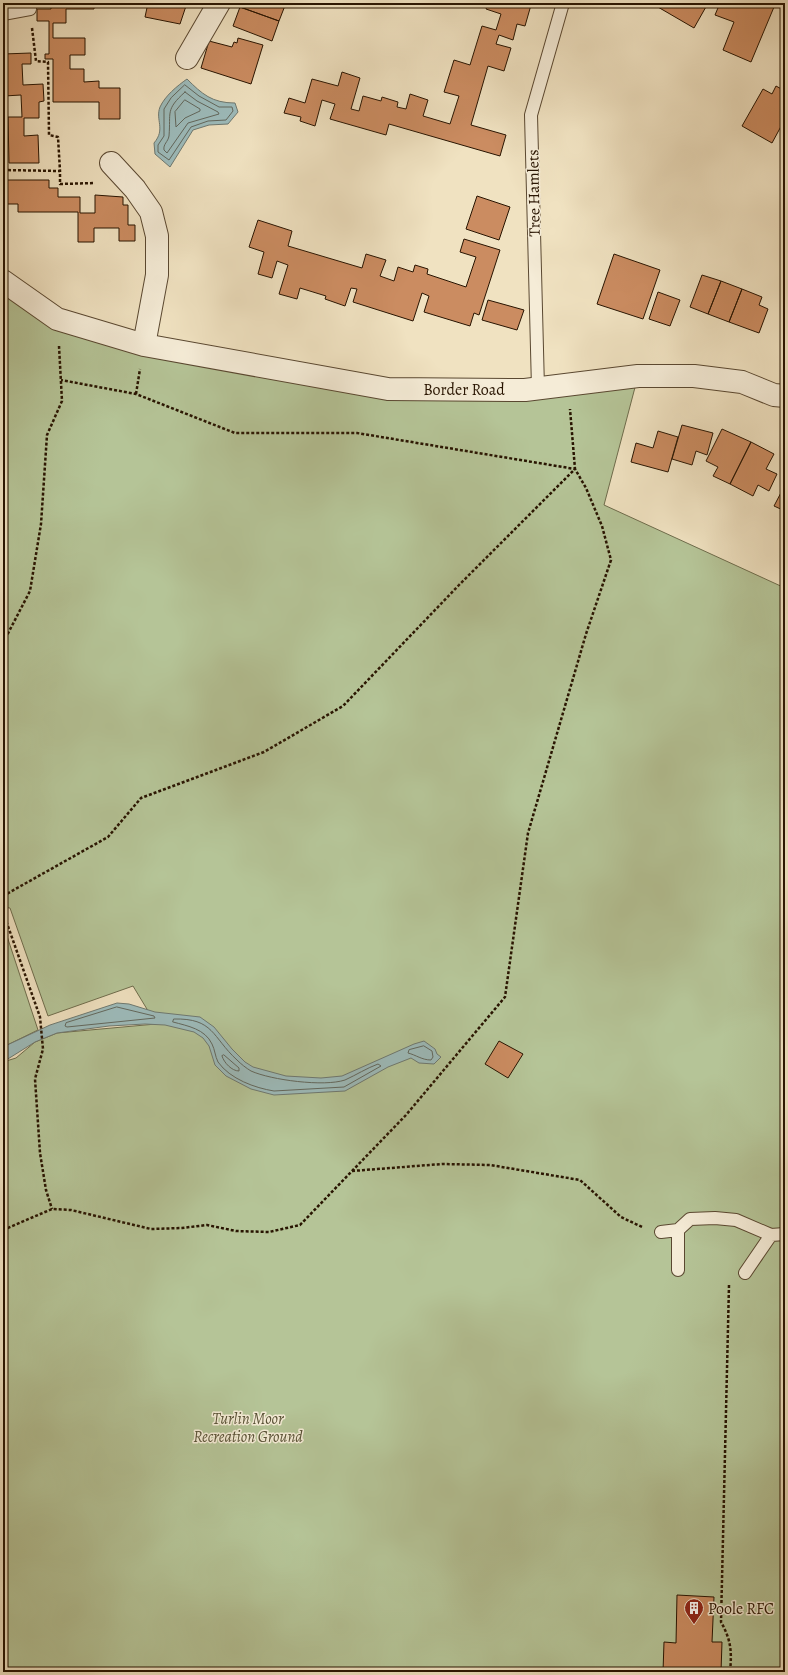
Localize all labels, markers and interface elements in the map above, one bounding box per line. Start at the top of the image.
street label: Tree Hamlets [522,149,546,237]
street label: Border Road [423,379,505,401]
park label: Turlin Moor Recreation Ground [193,1408,303,1448]
building icon: Poole RFC [683,1597,705,1625]
place label: Poole RFC [708,1598,774,1620]

